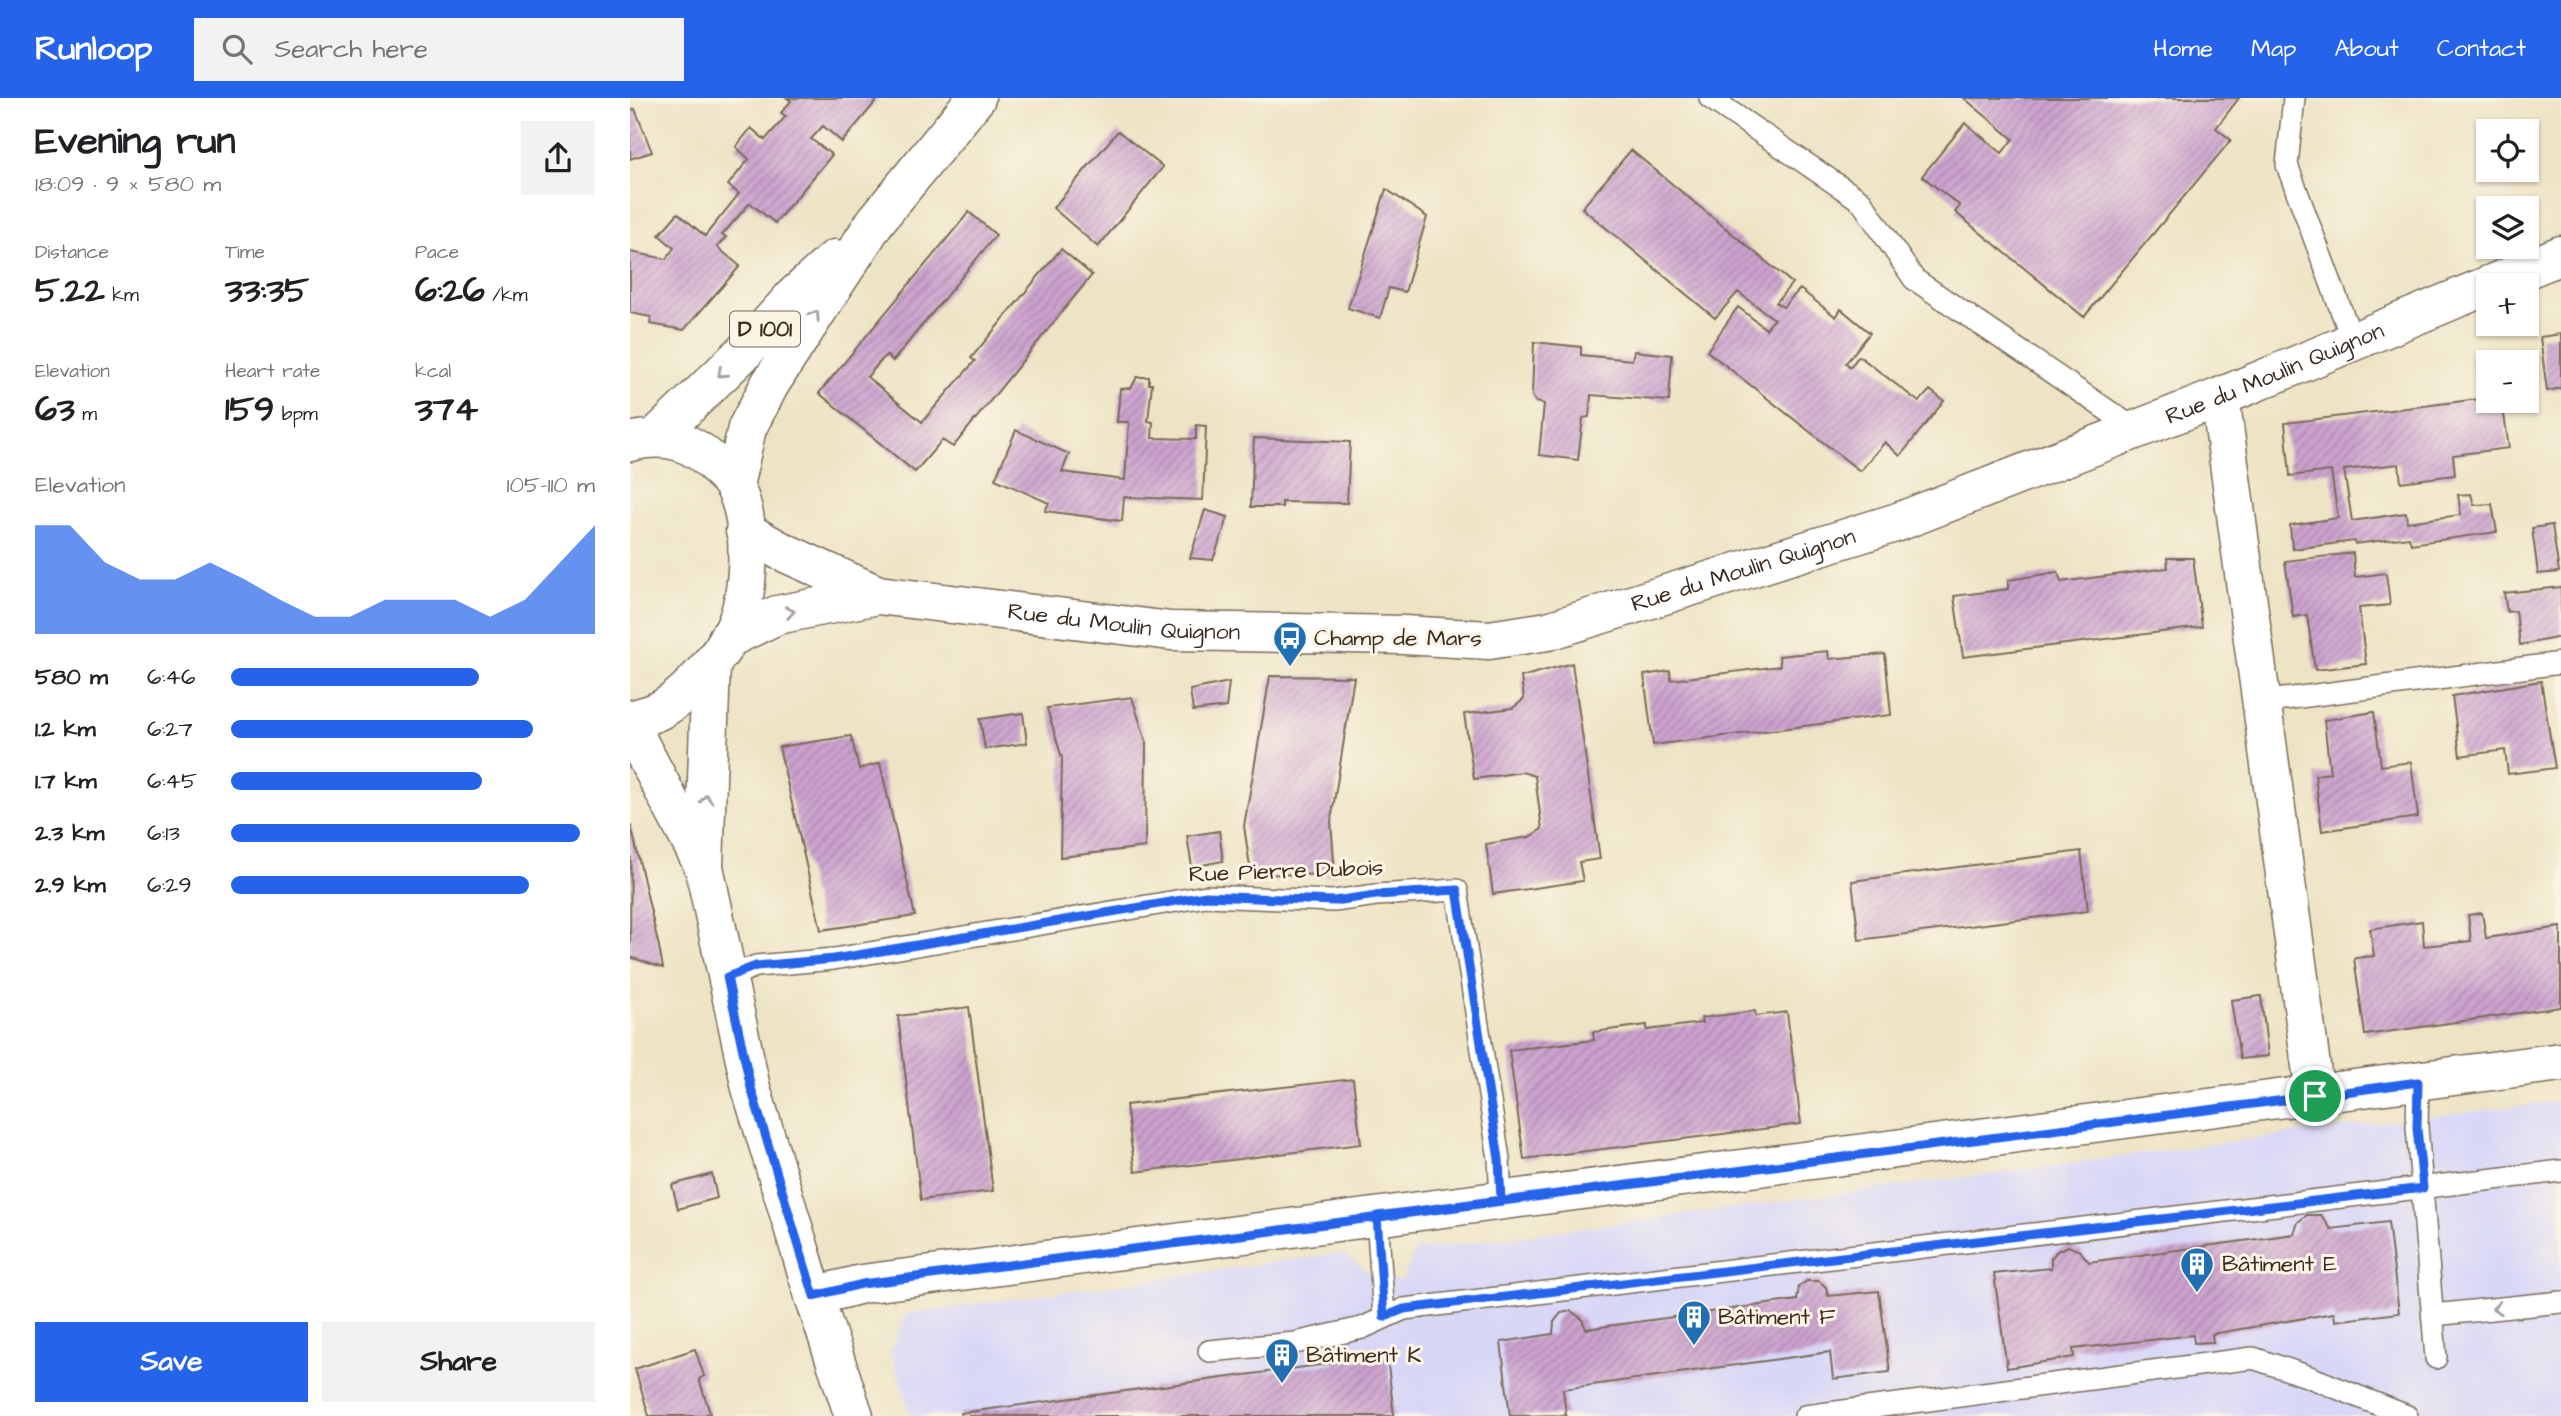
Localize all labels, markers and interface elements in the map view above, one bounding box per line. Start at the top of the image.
search box [194,18,684,81]
text: Runloop [35,26,152,72]
icon: search [218,30,256,68]
text: Search here [274,31,428,67]
text: Home [2153,32,2213,66]
text: Map [2251,32,2296,66]
text: About [2334,32,2399,66]
text: Contact [2437,32,2526,66]
text: Evening run [35,116,236,168]
map controls [2476,119,2539,413]
button: locate [2476,119,2539,182]
button: share [521,121,595,195]
text: 18:09 · 9 × 580 m [35,168,221,200]
button: layers [2476,196,2539,259]
text: Distance [35,239,109,266]
text: Time [225,239,265,266]
text: Pace [415,239,459,266]
text: 5.22 [35,266,105,315]
text: 33:35 [225,266,309,315]
text: 6:26 [415,266,485,315]
button: + [2476,273,2539,336]
text: km [105,282,139,309]
text: /km [485,282,527,309]
one-way arrow [806,310,819,323]
road number: D 1001 [730,312,800,346]
street label: Rue du Moulin Quignon [2161,315,2389,433]
button: − [2476,350,2539,413]
text: Elevation [35,358,110,385]
text: Heart rate [225,358,320,385]
text: kcal [415,358,451,385]
one-way arrow [717,364,730,377]
text: 63 [35,385,75,434]
text: 159 [225,385,274,434]
text: 374 [415,385,478,434]
text: m [75,401,97,428]
text: bpm [274,401,318,428]
text: Elevation [35,469,126,501]
text: 105–110 m [507,469,595,501]
street label: Rue du Moulin Quignon [1627,520,1859,620]
street label: Rue du Moulin Quignon [1006,595,1240,649]
one-way arrow [784,606,796,621]
bus stop icon: Champ de Mars [1271,619,1309,668]
place label: Champ de Mars [1314,622,1482,654]
text: 580 m [35,661,108,693]
text: 6:46 [147,661,195,693]
text: 1.2 km [35,713,96,745]
text: 6:27 [147,713,193,745]
text: 1.7 km [35,765,97,797]
text: 6:45 [147,765,197,797]
one-way arrow [699,793,714,804]
text: 2.3 km [35,817,104,849]
text: 6:13 [147,817,180,849]
street label: Rue Pierre Dubois [1188,852,1384,890]
text: 2.9 km [35,869,106,901]
text: 6:29 [147,869,192,901]
pin [2285,1066,2345,1126]
icon: arrive [2296,1077,2334,1115]
building icon: Bâtiment E [2178,1245,2216,1294]
place label: Bâtiment E [2222,1248,2337,1280]
building icon: Bâtiment F [1675,1298,1713,1347]
one-way arrow [2491,1300,2502,1315]
place label: Bâtiment F [1718,1301,1835,1333]
button: Save [35,1322,308,1402]
button: Share [322,1322,595,1402]
building icon: Bâtiment K [1263,1336,1301,1385]
place label: Bâtiment K [1306,1339,1421,1371]

